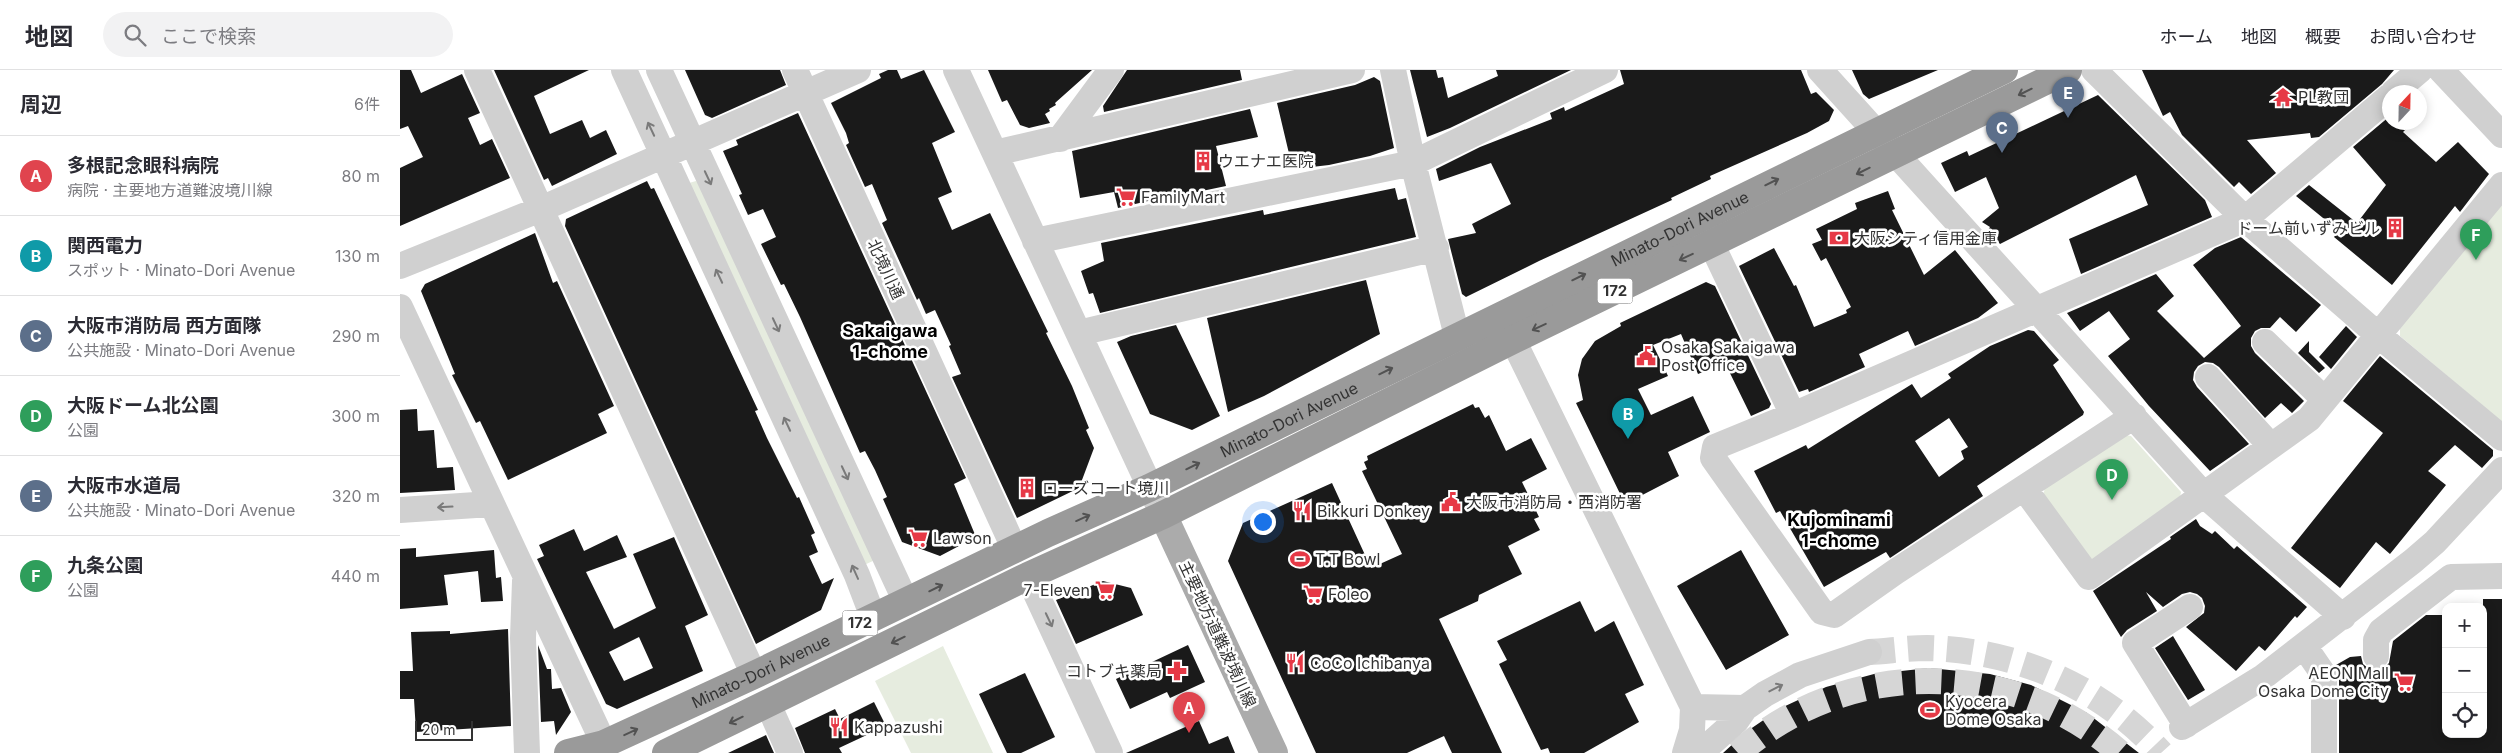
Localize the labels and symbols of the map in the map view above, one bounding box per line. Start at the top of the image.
pin: E [2052,77,2084,118]
north arrow [2382,85,2427,130]
temple icon: PL教団 [2272,86,2294,108]
one-way arrow [2018,87,2033,97]
place label: PL教団 [2298,87,2349,107]
pin: C [1986,112,2018,153]
one-way arrow [646,122,656,137]
building icon: ウエナエ医院 [1192,150,1214,172]
place label: ウエナエ医院 [1218,151,1314,171]
one-way arrow [1856,167,1871,176]
one-way arrow [704,170,713,185]
one-way arrow [1764,177,1779,186]
supermarket icon: FamilyMart [1115,186,1137,208]
street label: Minato-Dori Avenue [1608,186,1752,271]
place label: FamilyMart [1141,187,1225,207]
building icon: ドーム前いずみビル [2384,217,2406,239]
place label: ドーム前いずみビル [2236,218,2380,238]
pin: F [2460,219,2492,260]
bank icon: 大阪シティ信用金庫 [1828,227,1850,249]
place label: 大阪シティ信用金庫 [1854,228,1997,248]
street label: 北境川通 [863,236,909,302]
one-way arrow [1678,253,1693,263]
one-way arrow [714,269,724,284]
one-way arrow [1571,272,1586,281]
road number: 172 [1598,278,1632,304]
one-way arrow [772,318,782,333]
district label: Sakaigawa 1-chome [842,320,938,362]
one-way arrow [1532,323,1547,333]
place label: Osaka Sakaigawa Post Office [1661,337,1795,375]
public building icon: Osaka Sakaigawa Post Office [1635,345,1657,367]
one-way arrow [1378,366,1393,375]
street label: Minato-Dori Avenue [1217,378,1361,462]
pin: B [1612,398,1644,439]
one-way arrow [782,417,792,432]
pin: D [2096,459,2128,500]
one-way arrow [1185,461,1200,470]
one-way arrow [840,465,850,480]
building icon: ローズコート境川 [1016,477,1038,499]
place label: ローズコート境川 [1042,478,1169,498]
public building icon: 大阪市消防局・西消防署 [1440,491,1462,513]
place label: 大阪市消防局・西消防署 [1466,492,1642,512]
restaurant icon: Bikkuri Donkey [1291,500,1313,522]
place label: Bikkuri Donkey [1317,501,1430,521]
one-way arrow [438,503,454,512]
your location [1250,509,1276,535]
district label: Kujominami 1-chome [1787,509,1891,551]
one-way arrow [1075,512,1090,522]
supermarket icon: Lawson [907,527,929,549]
place label: Lawson [933,528,992,548]
sports icon: T.T Bowl [1289,548,1311,570]
place label: T.T Bowl [1315,549,1380,569]
street label: 主要地方道難波境川線 [1175,557,1261,711]
one-way arrow [849,565,859,580]
supermarket icon: 7-Eleven [1094,579,1116,601]
place label: 7-Eleven [1024,580,1090,600]
one-way arrow [928,583,943,592]
supermarket icon: Foleo [1302,583,1324,605]
place label: Foleo [1328,584,1369,604]
road number: 172 [842,610,878,636]
one-way arrow [1044,612,1054,627]
street label: Minato-Dori Avenue [688,630,833,712]
one-way arrow [891,636,906,645]
restaurant icon: CoCo Ichibanya [1284,652,1306,674]
place label: CoCo Ichibanya [1310,653,1430,673]
pharmacy icon: コトブキ薬局 [1166,660,1188,682]
place label: コトブキ薬局 [1066,661,1162,681]
place label: AEON Mall Osaka Dome City [2258,663,2389,701]
supermarket icon: AEON Mall Osaka Dome City [2393,671,2415,693]
one-way arrow [1768,683,1783,692]
place label: Kyocera Dome Osaka [1945,691,2041,729]
pin: A [1173,692,1205,733]
sports icon: Kyocera Dome Osaka [1919,699,1941,721]
one-way arrow [729,715,744,725]
restaurant icon: Kappazushi [828,716,850,738]
place label: Kappazushi [854,717,943,737]
scale bar [415,718,472,741]
one-way arrow [623,726,638,736]

